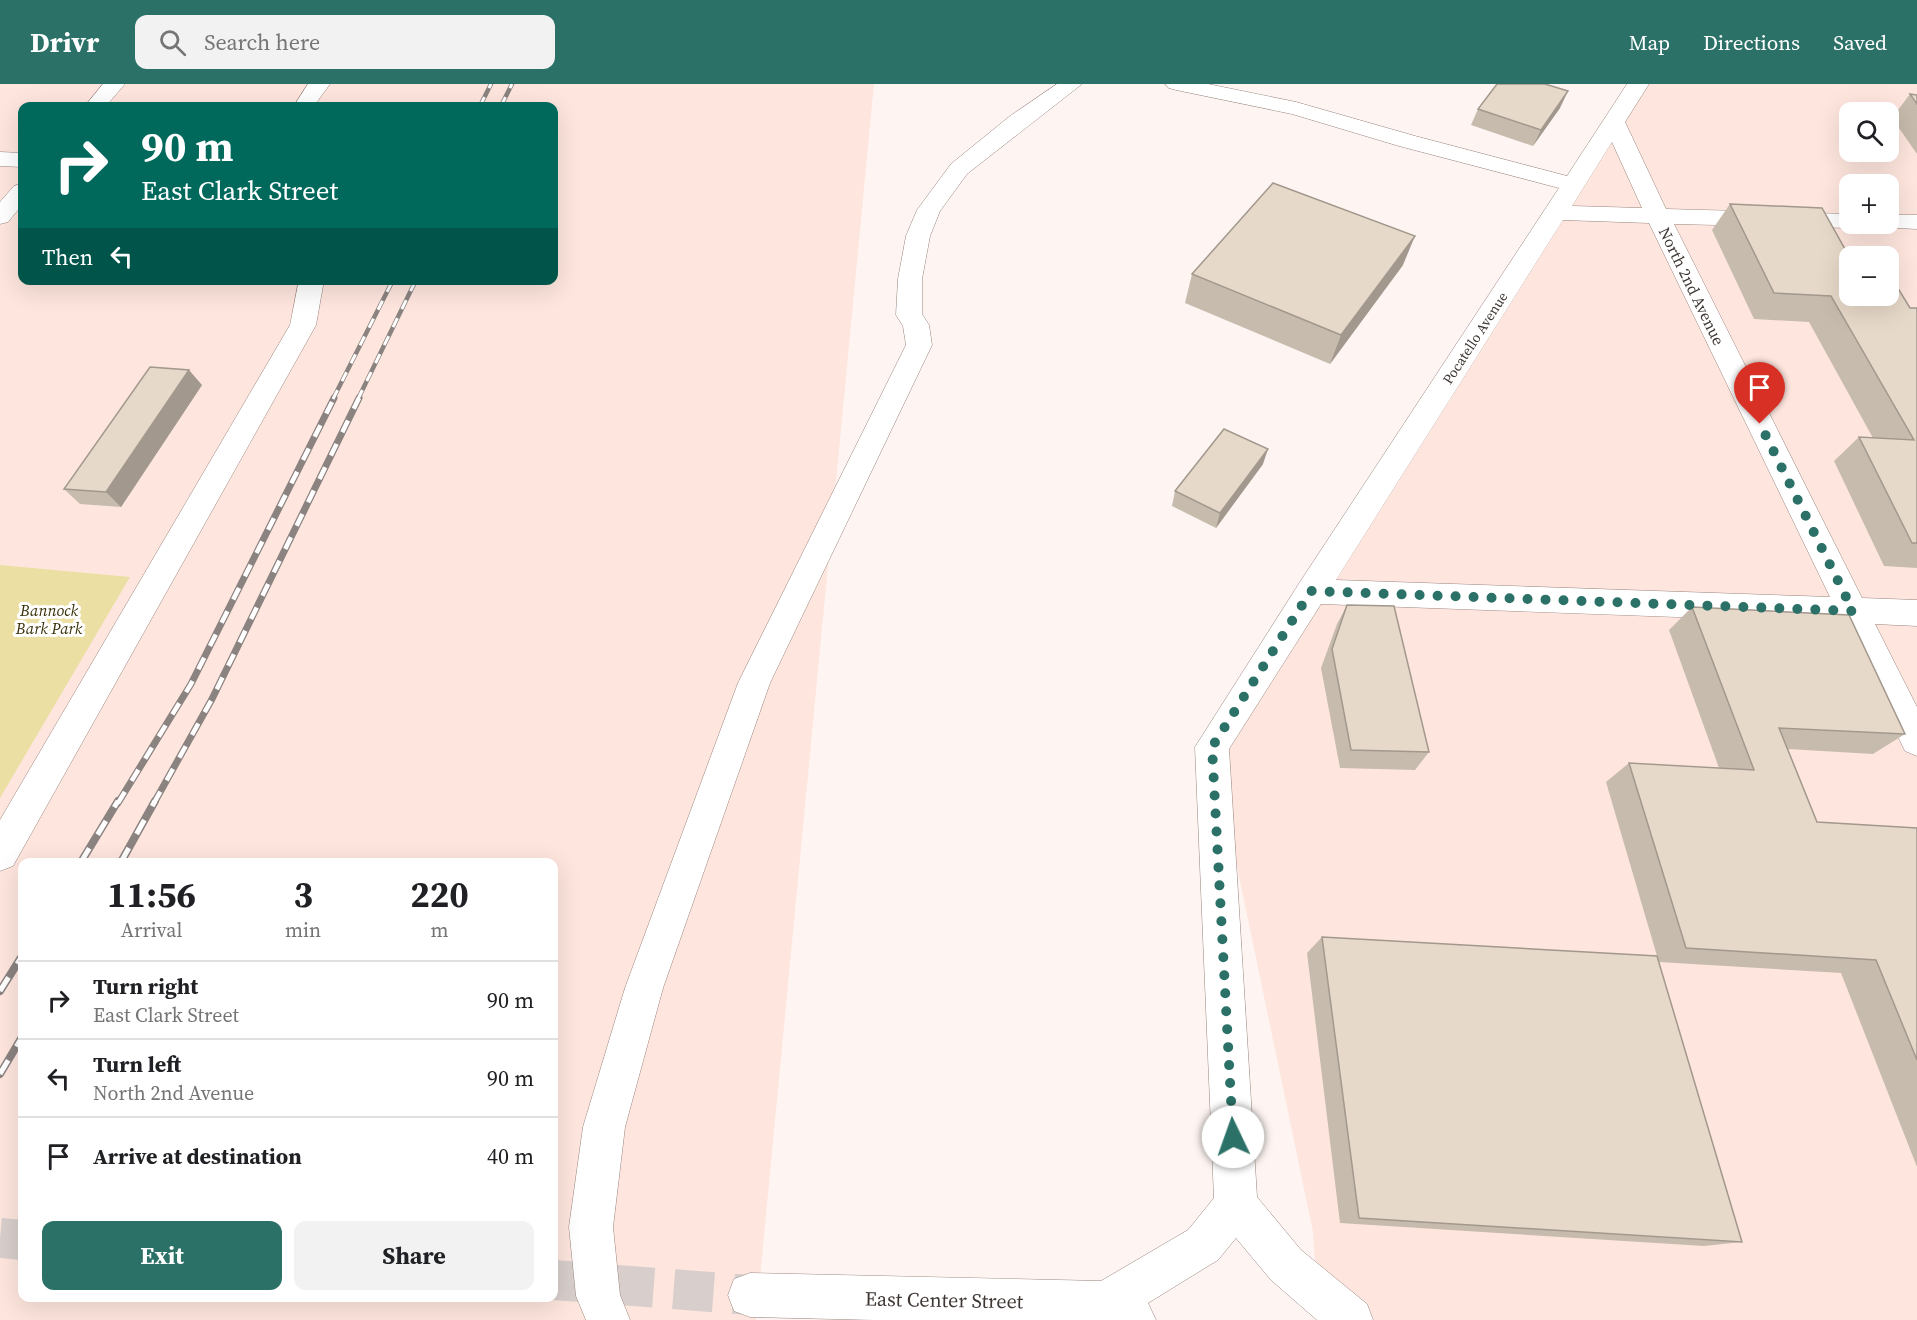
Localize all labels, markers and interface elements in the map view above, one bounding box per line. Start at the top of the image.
search box [135,15,555,69]
text: Drivr [30,23,99,61]
icon: search [156,26,189,59]
text: Search here [204,27,320,57]
text: Map [1629,28,1670,57]
text: Directions [1703,28,1800,57]
text: Saved [1833,28,1887,57]
map controls [1839,102,1899,306]
button: search [1839,102,1899,162]
text: 90 m [141,117,234,175]
icon: right [42,126,120,204]
text: East Clark Street [141,172,338,209]
button: + [1839,174,1899,234]
street label: North 2nd Avenue [1654,223,1730,349]
icon: left [105,240,138,273]
text: Then [42,242,93,272]
button: − [1839,246,1899,306]
street label: Pocatello Avenue [1438,288,1512,388]
pin [1734,362,1785,424]
icon: arrive [1743,371,1776,404]
park label: Bannock Bark Park [15,599,83,639]
text: 11:56 [107,870,196,919]
text: 3 [293,870,313,919]
text: 220 [410,870,469,919]
text: Arrival [121,916,182,944]
text: min [285,916,321,944]
text: m [431,916,449,944]
text: Turn right [93,971,198,1001]
icon: right [42,984,75,1017]
text: 90 m [487,985,534,1015]
text: East Clark Street [93,1001,239,1029]
text: Turn left [93,1049,181,1079]
icon: left [42,1062,75,1095]
text: 90 m [487,1063,534,1093]
text: North 2nd Avenue [93,1079,254,1107]
position arrow [1201,1105,1265,1169]
icon: arrive [42,1140,75,1173]
text: Arrive at destination [93,1141,302,1171]
text: 40 m [487,1141,534,1171]
button: Exit [42,1221,282,1290]
button: Share [294,1221,534,1290]
street label: East Center Street [865,1285,1024,1315]

